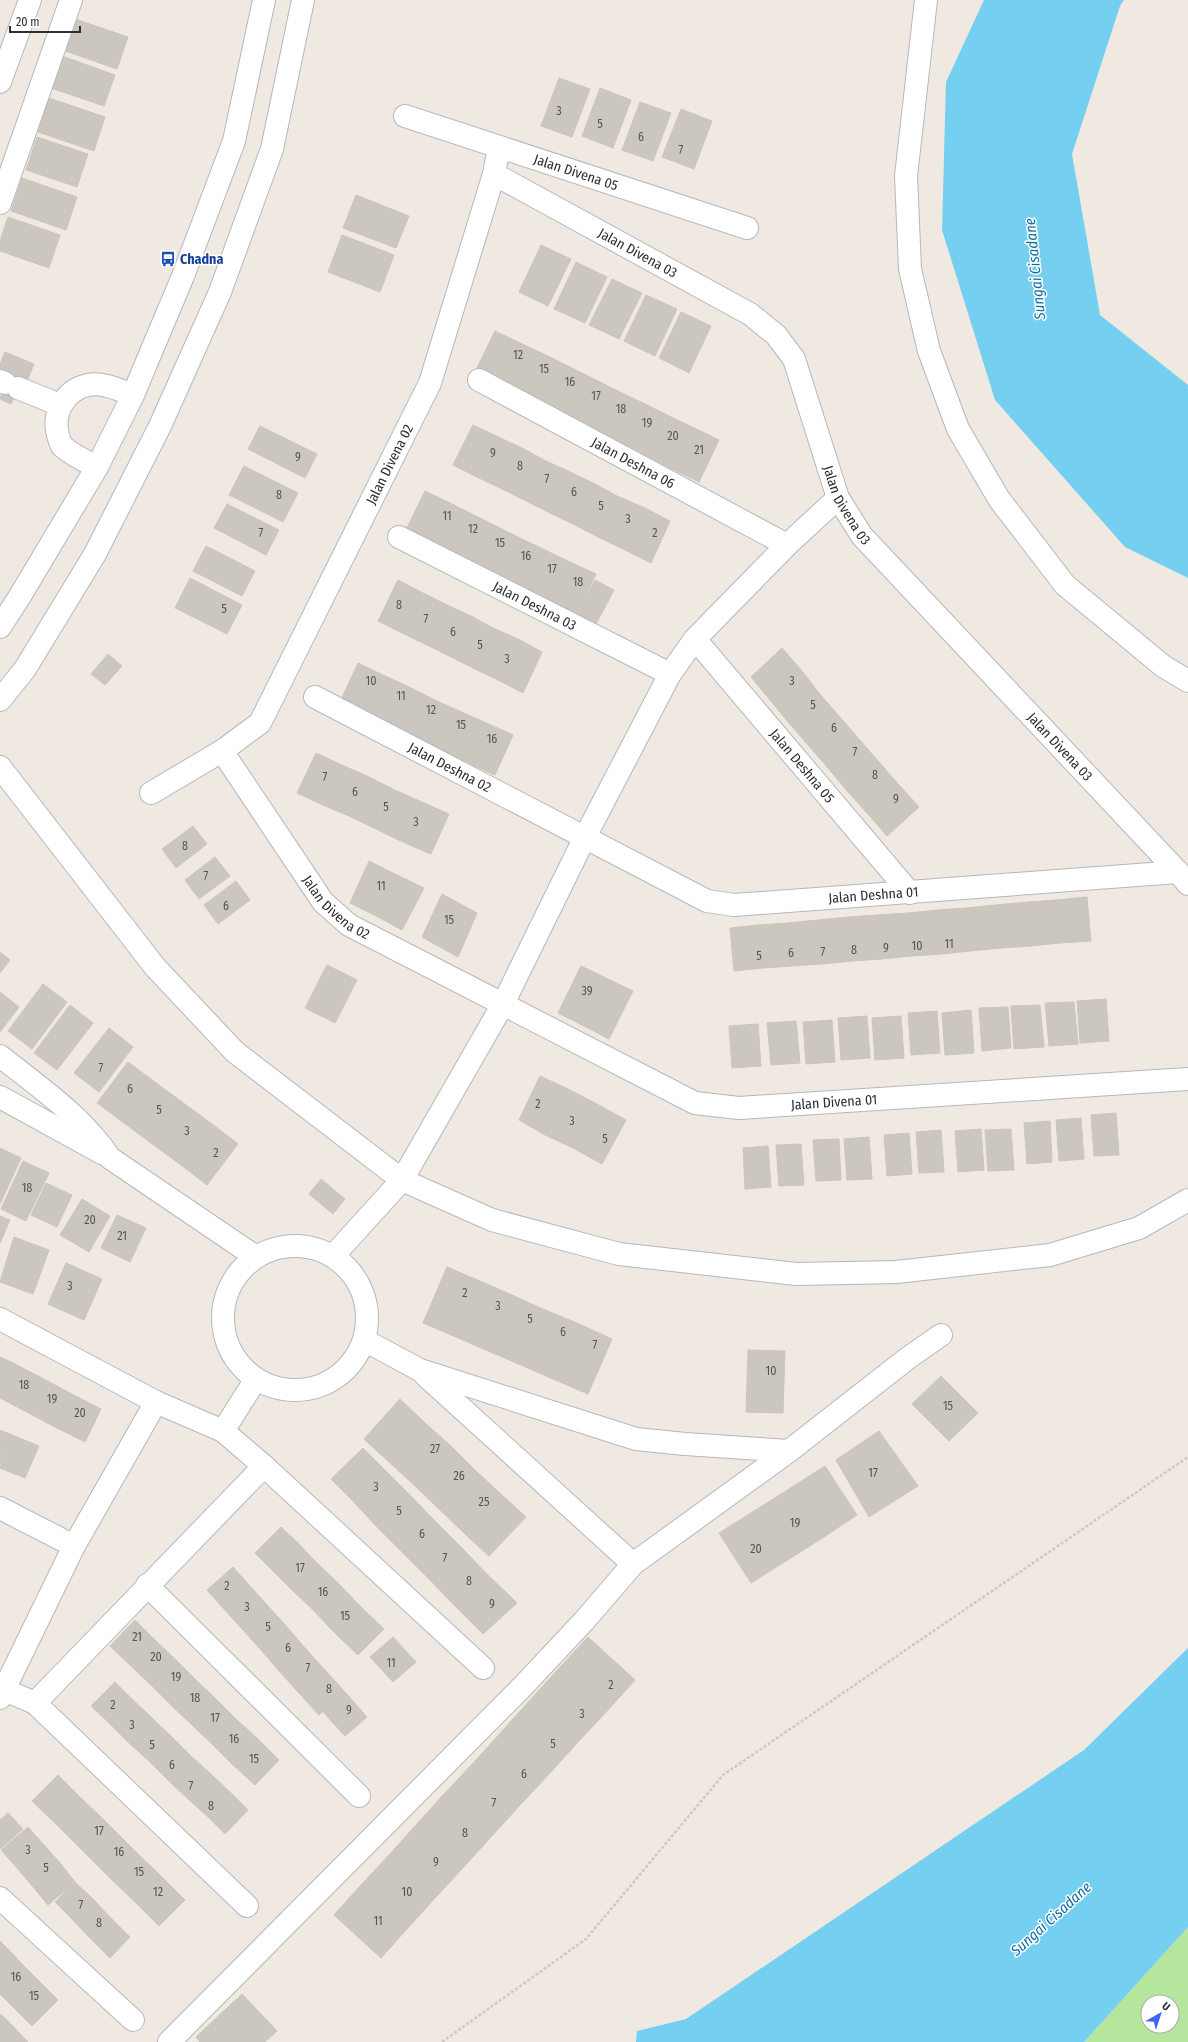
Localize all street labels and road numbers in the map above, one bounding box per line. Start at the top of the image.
street label: Jalan Divena 05 [532,151,620,194]
street label: Jalan Divena 03 [595,225,680,282]
street label: Jalan Divena 02 [363,422,417,507]
street label: Jalan Deshna 06 [588,434,678,492]
street label: Jalan Divena 03 [819,463,874,549]
street label: Jalan Deshna 03 [490,578,579,634]
street label: Jalan Divena 03 [1023,709,1096,785]
street label: Jalan Deshna 05 [766,726,838,806]
street label: Jalan Deshna 02 [405,739,494,796]
street label: Jalan Divena 02 [299,872,373,943]
street label: Jalan Deshna 01 [828,883,919,907]
street label: Jalan Divena 01 [790,1091,878,1114]

